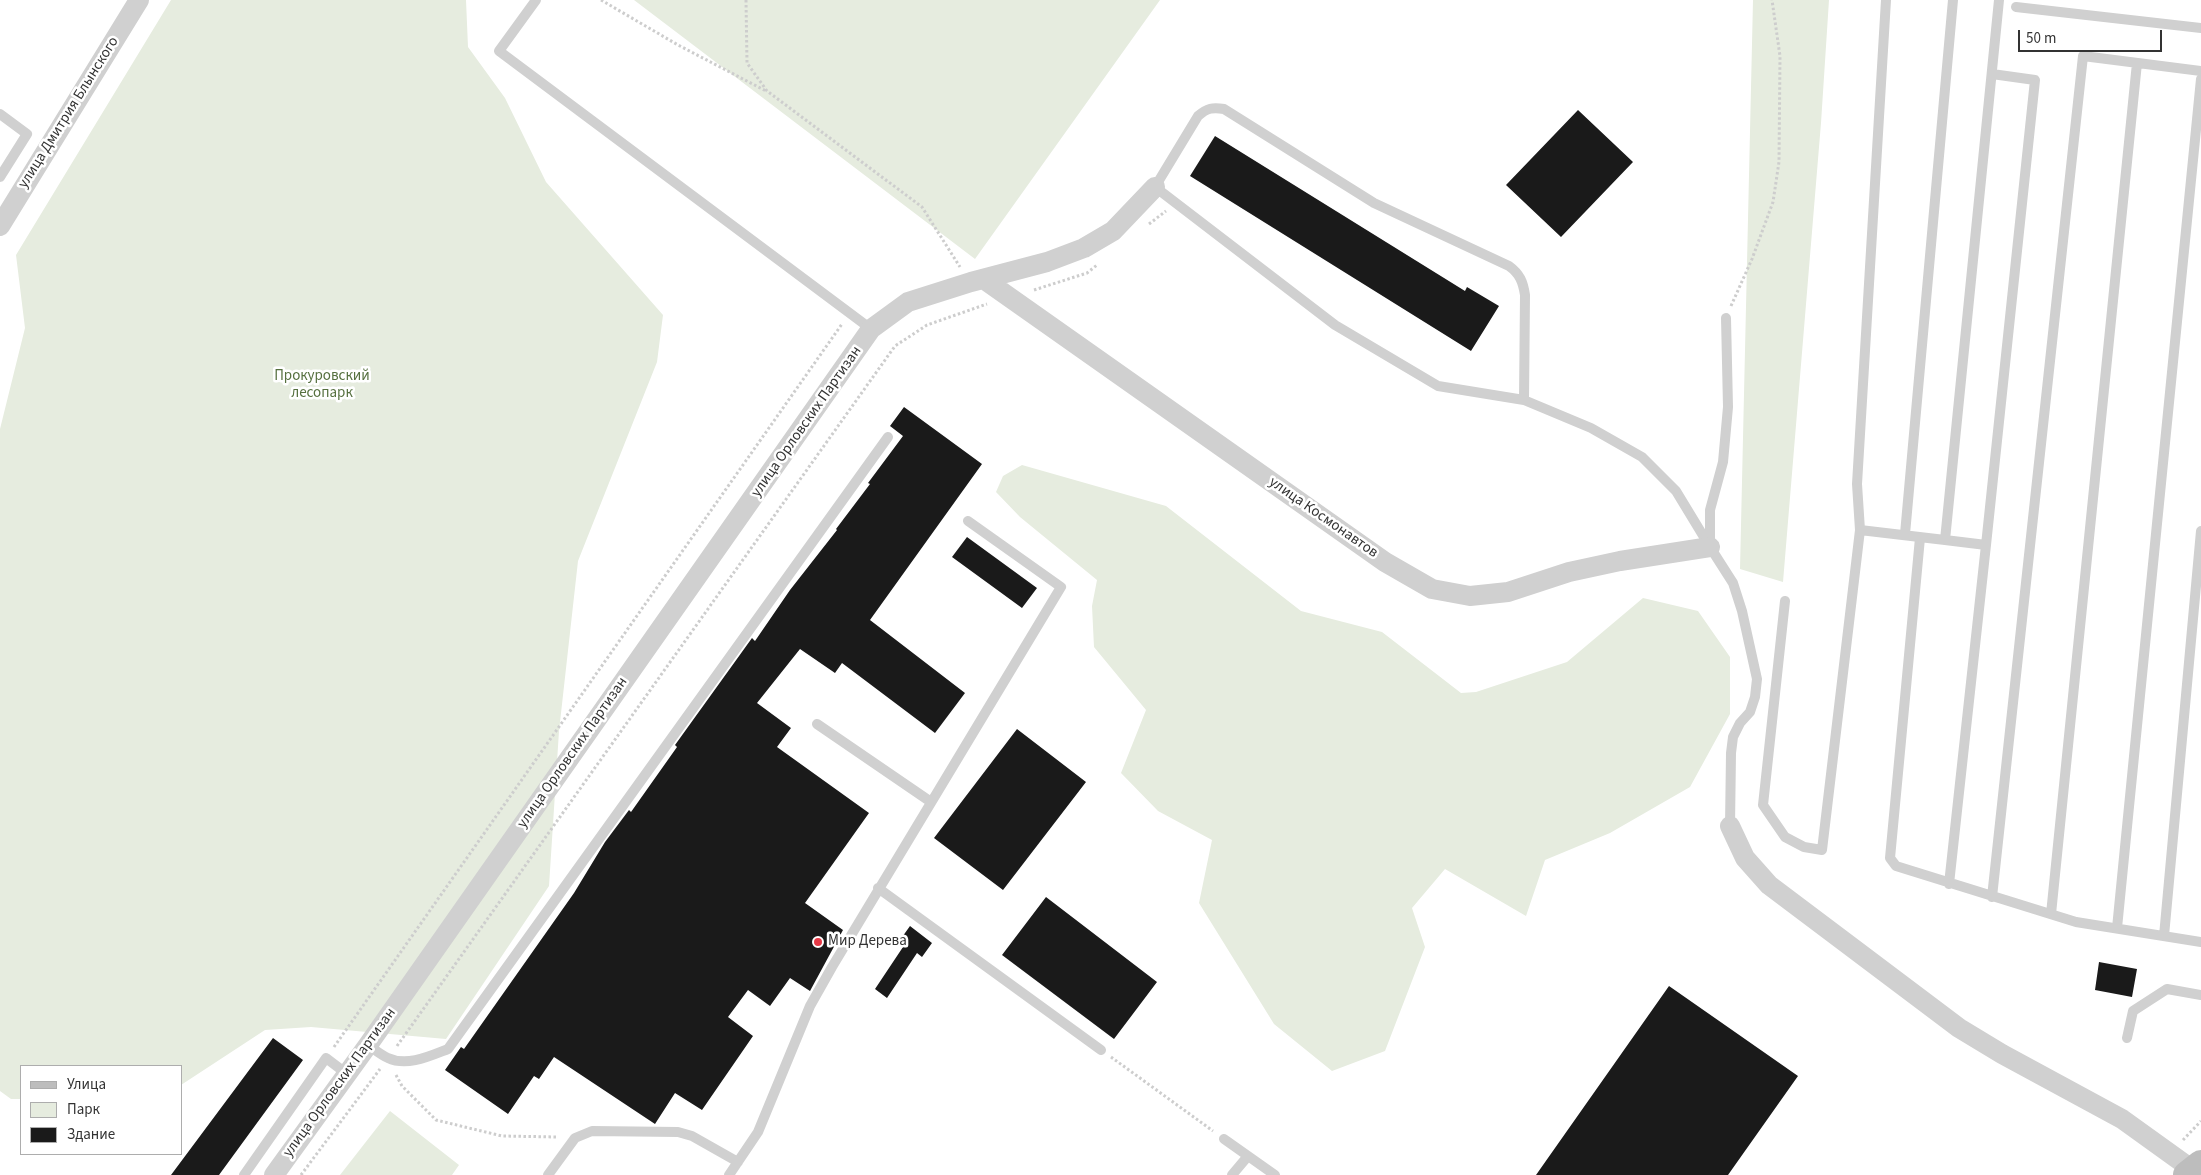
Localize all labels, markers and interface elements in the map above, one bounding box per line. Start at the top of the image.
scale bar [2021,20,2165,52]
text: 50 m [2026,28,2056,49]
street label: улица Дмитрия Блынского [15,34,123,192]
street label: улица Орловских Партизан [748,343,866,501]
park label: Прокуровский лесопарк [274,368,370,403]
street label: улица Космонавтов [1265,474,1381,562]
street label: улица Орловских Партизан [514,674,632,832]
place label: Мир Дерева [828,933,907,951]
marker: Мир Дерева [812,936,824,948]
street label: улица Орловских Партизан [280,1005,400,1161]
legend [20,1065,182,1155]
text: Улица [67,1074,106,1095]
text: Парк [67,1099,100,1120]
text: Здание [67,1124,115,1145]

